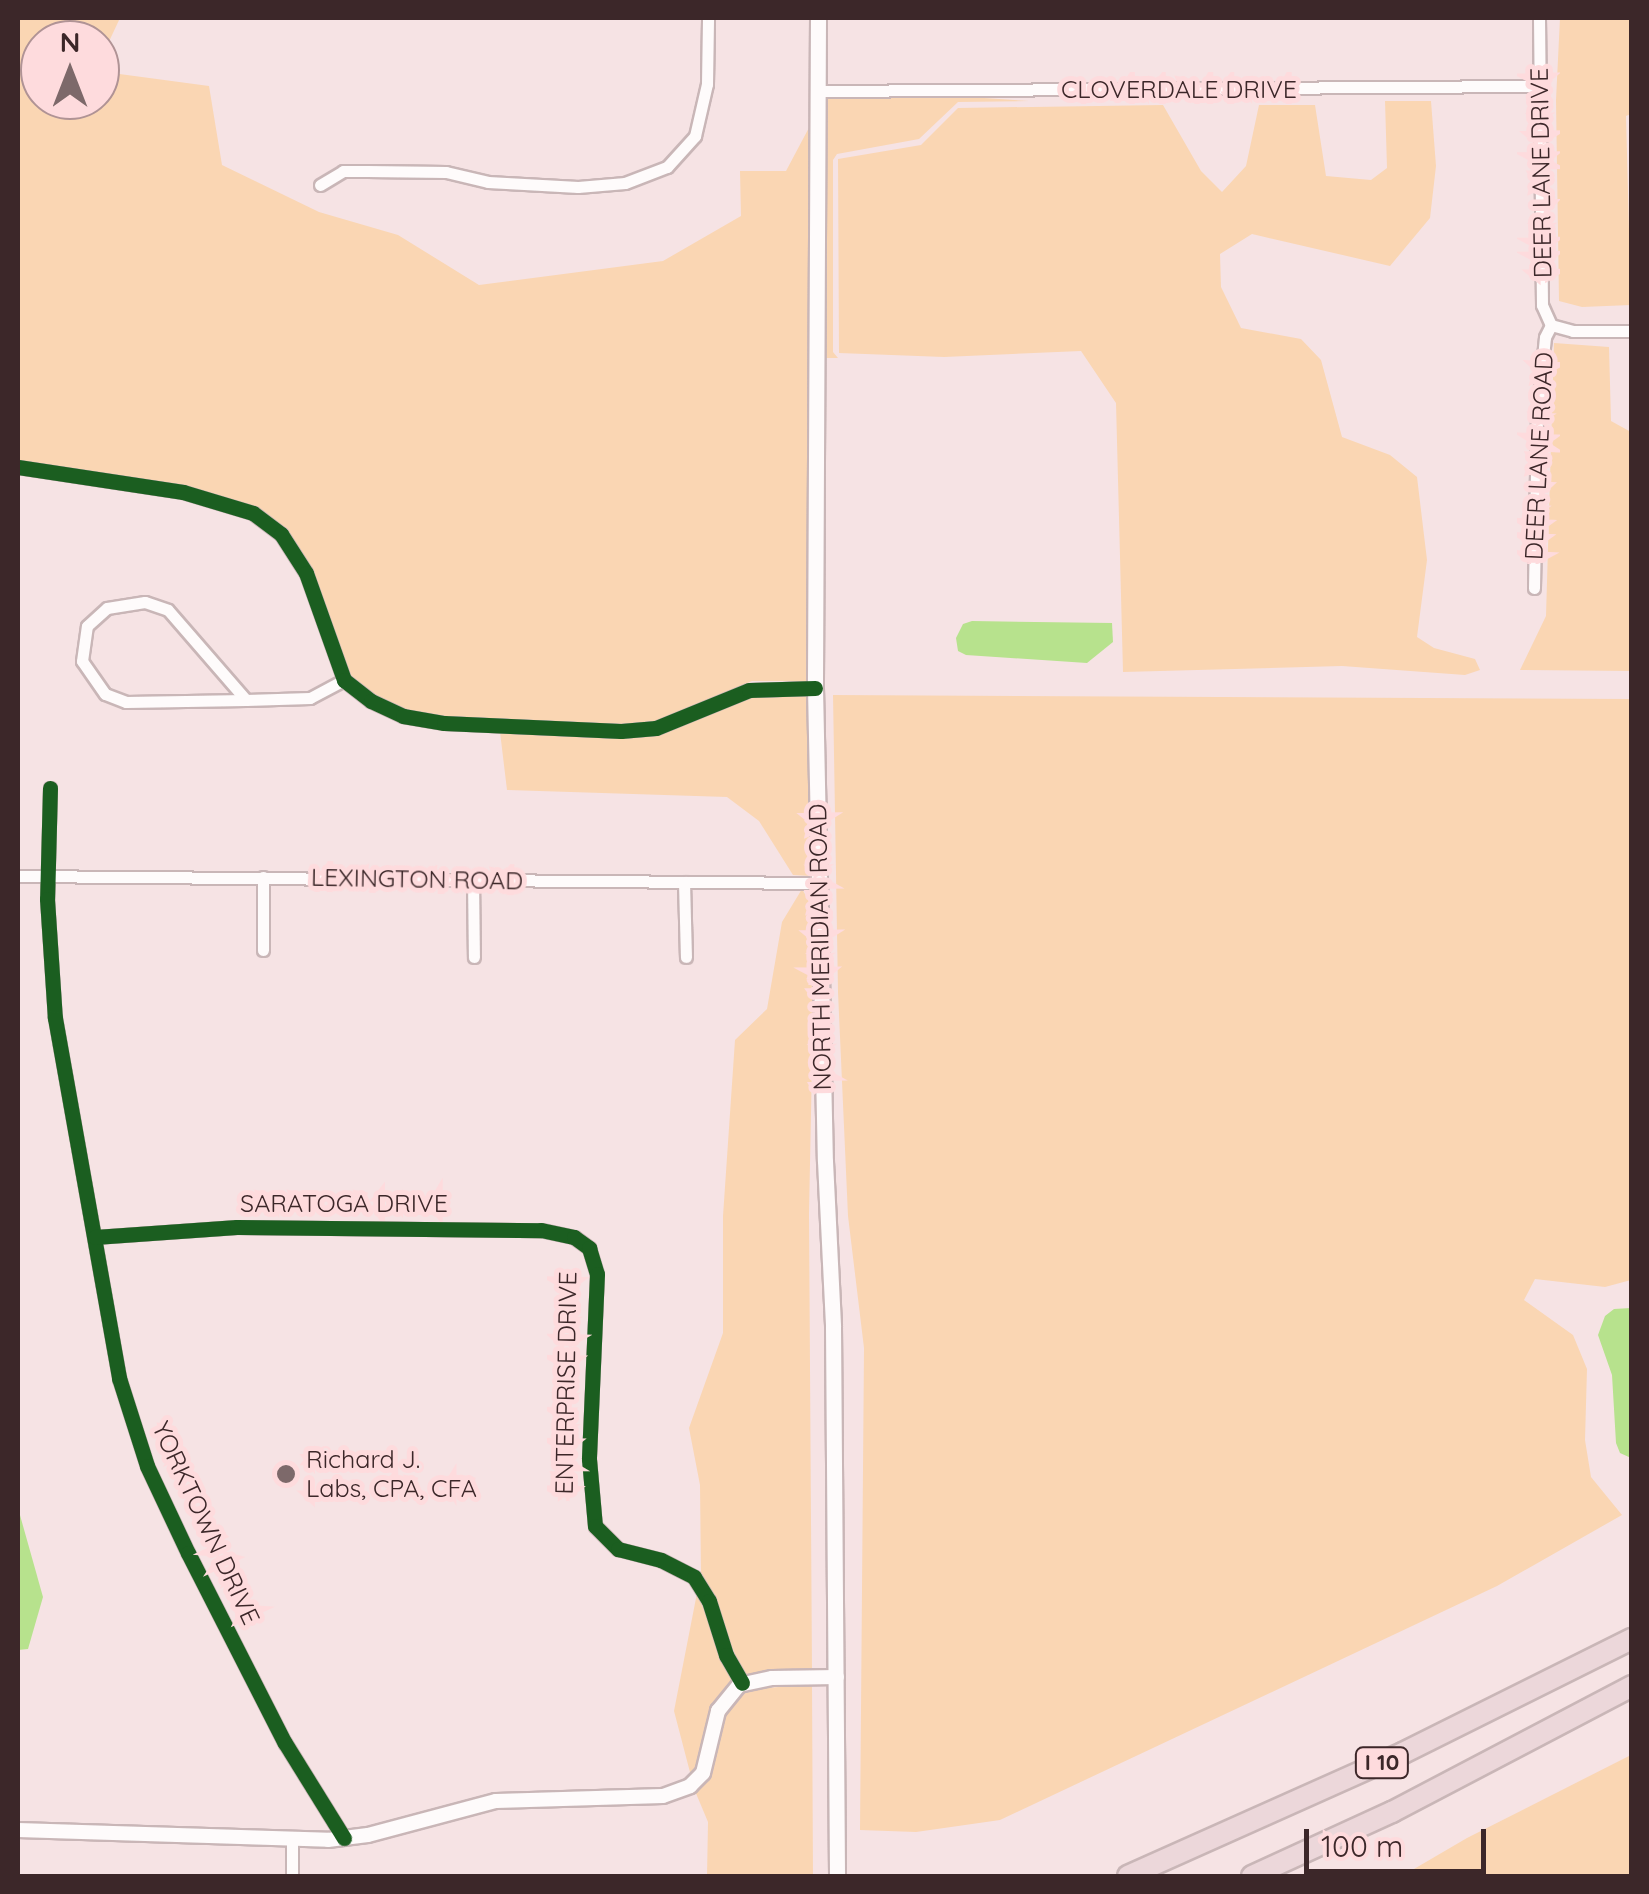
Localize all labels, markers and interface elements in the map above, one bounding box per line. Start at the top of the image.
north arrow [20,20,120,120]
text: N [60,24,80,59]
street label: DEER LANE DRIVE [1524,68,1558,278]
street label: CLOVERDALE DRIVE [1061,74,1297,104]
street label: DEER LANE ROAD [1519,351,1559,561]
street label: NORTH MERIDIAN ROAD [803,803,837,1091]
street label: LEXINGTON ROAD [311,862,523,896]
street label: SARATOGA DRIVE [240,1188,448,1218]
street label: ENTERPRISE DRIVE [549,1271,583,1495]
street label: YORKTOWN DRIVE [146,1417,266,1629]
place label: Richard J. Labs, CPA, CFA [306,1445,477,1504]
marker: Richard J. Labs, CPA, CFA [275,1463,297,1485]
road number: I 10 [1354,1746,1410,1780]
scale bar [1309,1809,1492,1871]
text: 100 m [1321,1827,1403,1865]

